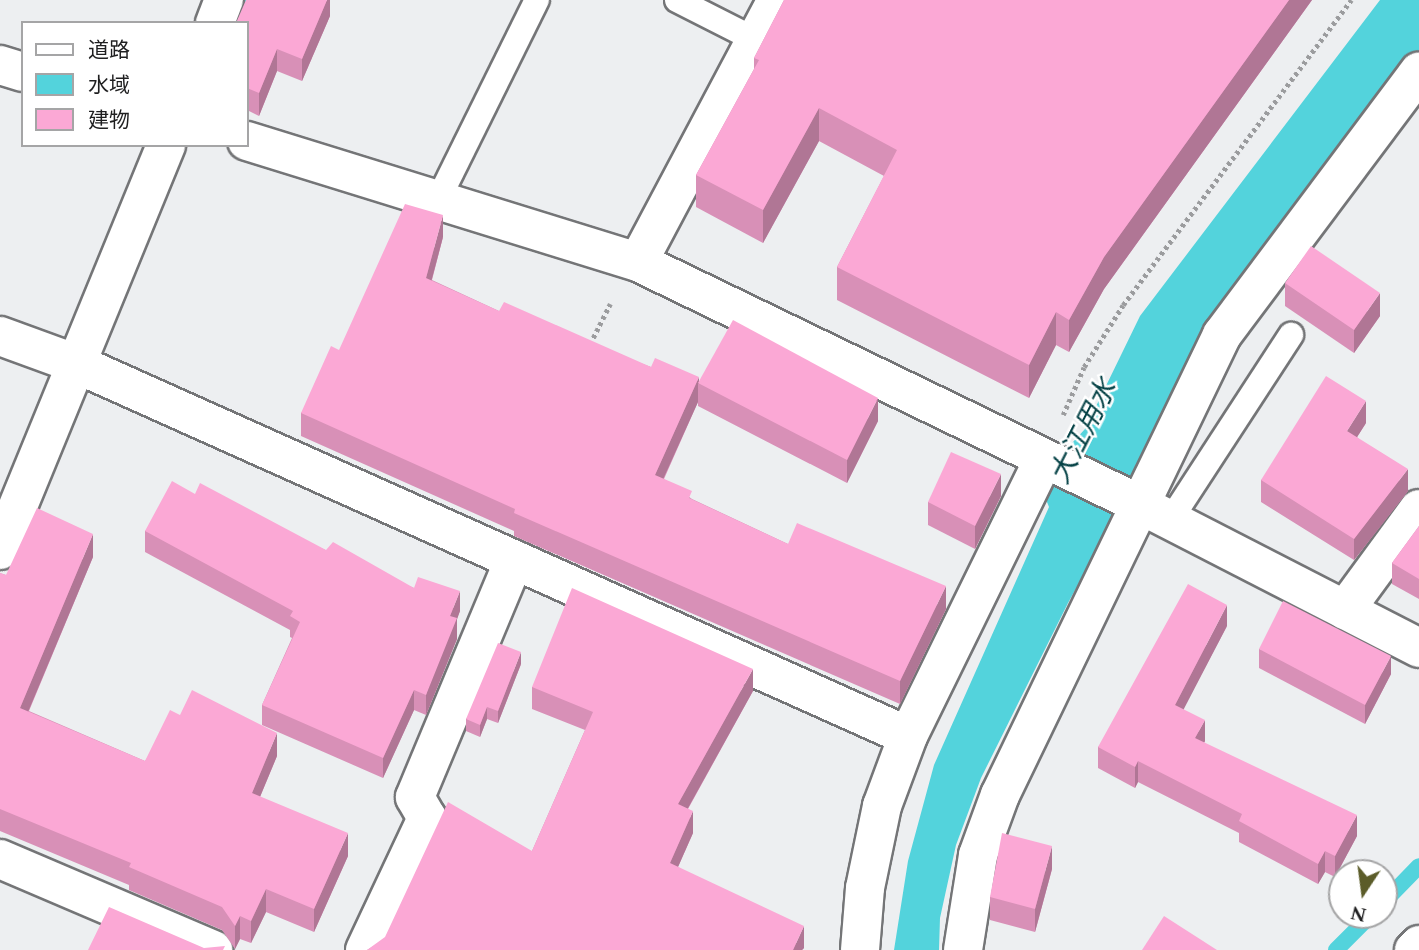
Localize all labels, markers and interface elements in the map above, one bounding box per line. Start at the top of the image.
legend [21,21,248,147]
text: 道路 [88,35,130,67]
text: 水域 [88,70,130,102]
text: 建物 [88,105,130,137]
water label: 大江用水 [1044,374,1124,490]
north arrow [1328,859,1398,929]
text: N [1348,897,1369,929]

